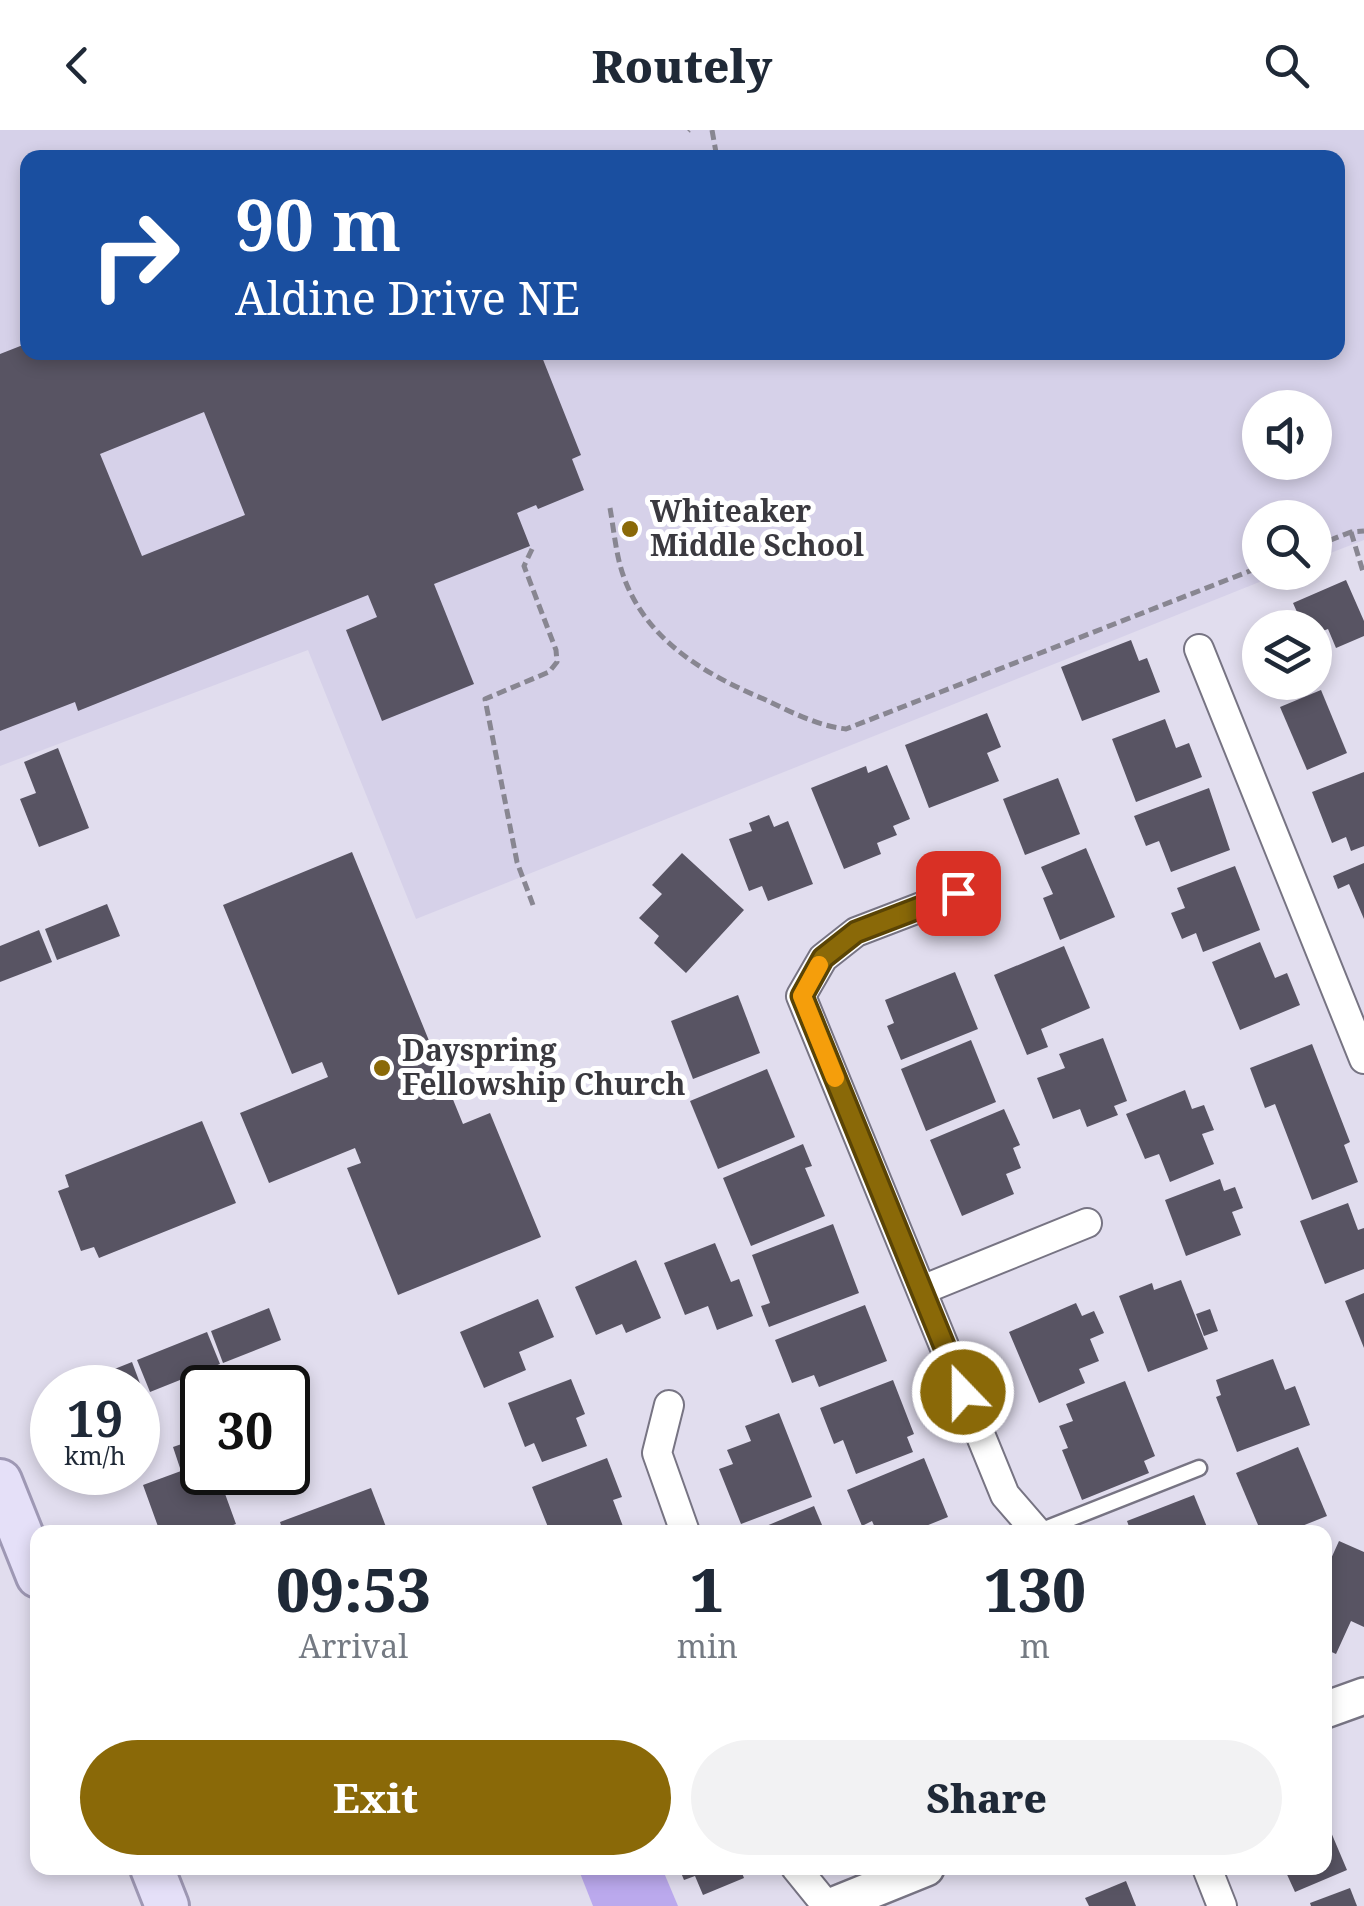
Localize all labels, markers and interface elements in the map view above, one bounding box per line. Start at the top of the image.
text: Routely [592,35,772,96]
icon: back [50,38,105,93]
icon: search [1259,38,1314,93]
text: 90 m [235,176,401,272]
icon: right [70,190,200,320]
text: Aldine Drive NE [235,267,580,328]
map controls [1242,390,1332,700]
button: sound [1242,390,1332,480]
place label: Whiteaker Middle School [650,490,865,565]
button: search [1242,500,1332,590]
marker: Whiteaker Middle School [619,518,641,540]
button: layers [1242,610,1332,700]
pin [916,851,1001,936]
icon: arrive [931,866,986,921]
place label: Dayspring Fellowship Church [402,1029,686,1104]
marker: Dayspring Fellowship Church [371,1057,393,1079]
position arrow [911,1340,1015,1444]
speed limit sign: 30 [180,1365,310,1495]
text: 19 [67,1384,123,1452]
text: km/h [64,1438,126,1472]
text: 09:53 [276,1548,431,1630]
text: 1 [690,1548,724,1630]
text: 130 [984,1548,1086,1630]
text: Arrival [299,1624,408,1667]
text: min [677,1624,738,1667]
text: m [1020,1624,1050,1667]
button: Exit [80,1740,671,1855]
button: Share [691,1740,1282,1855]

